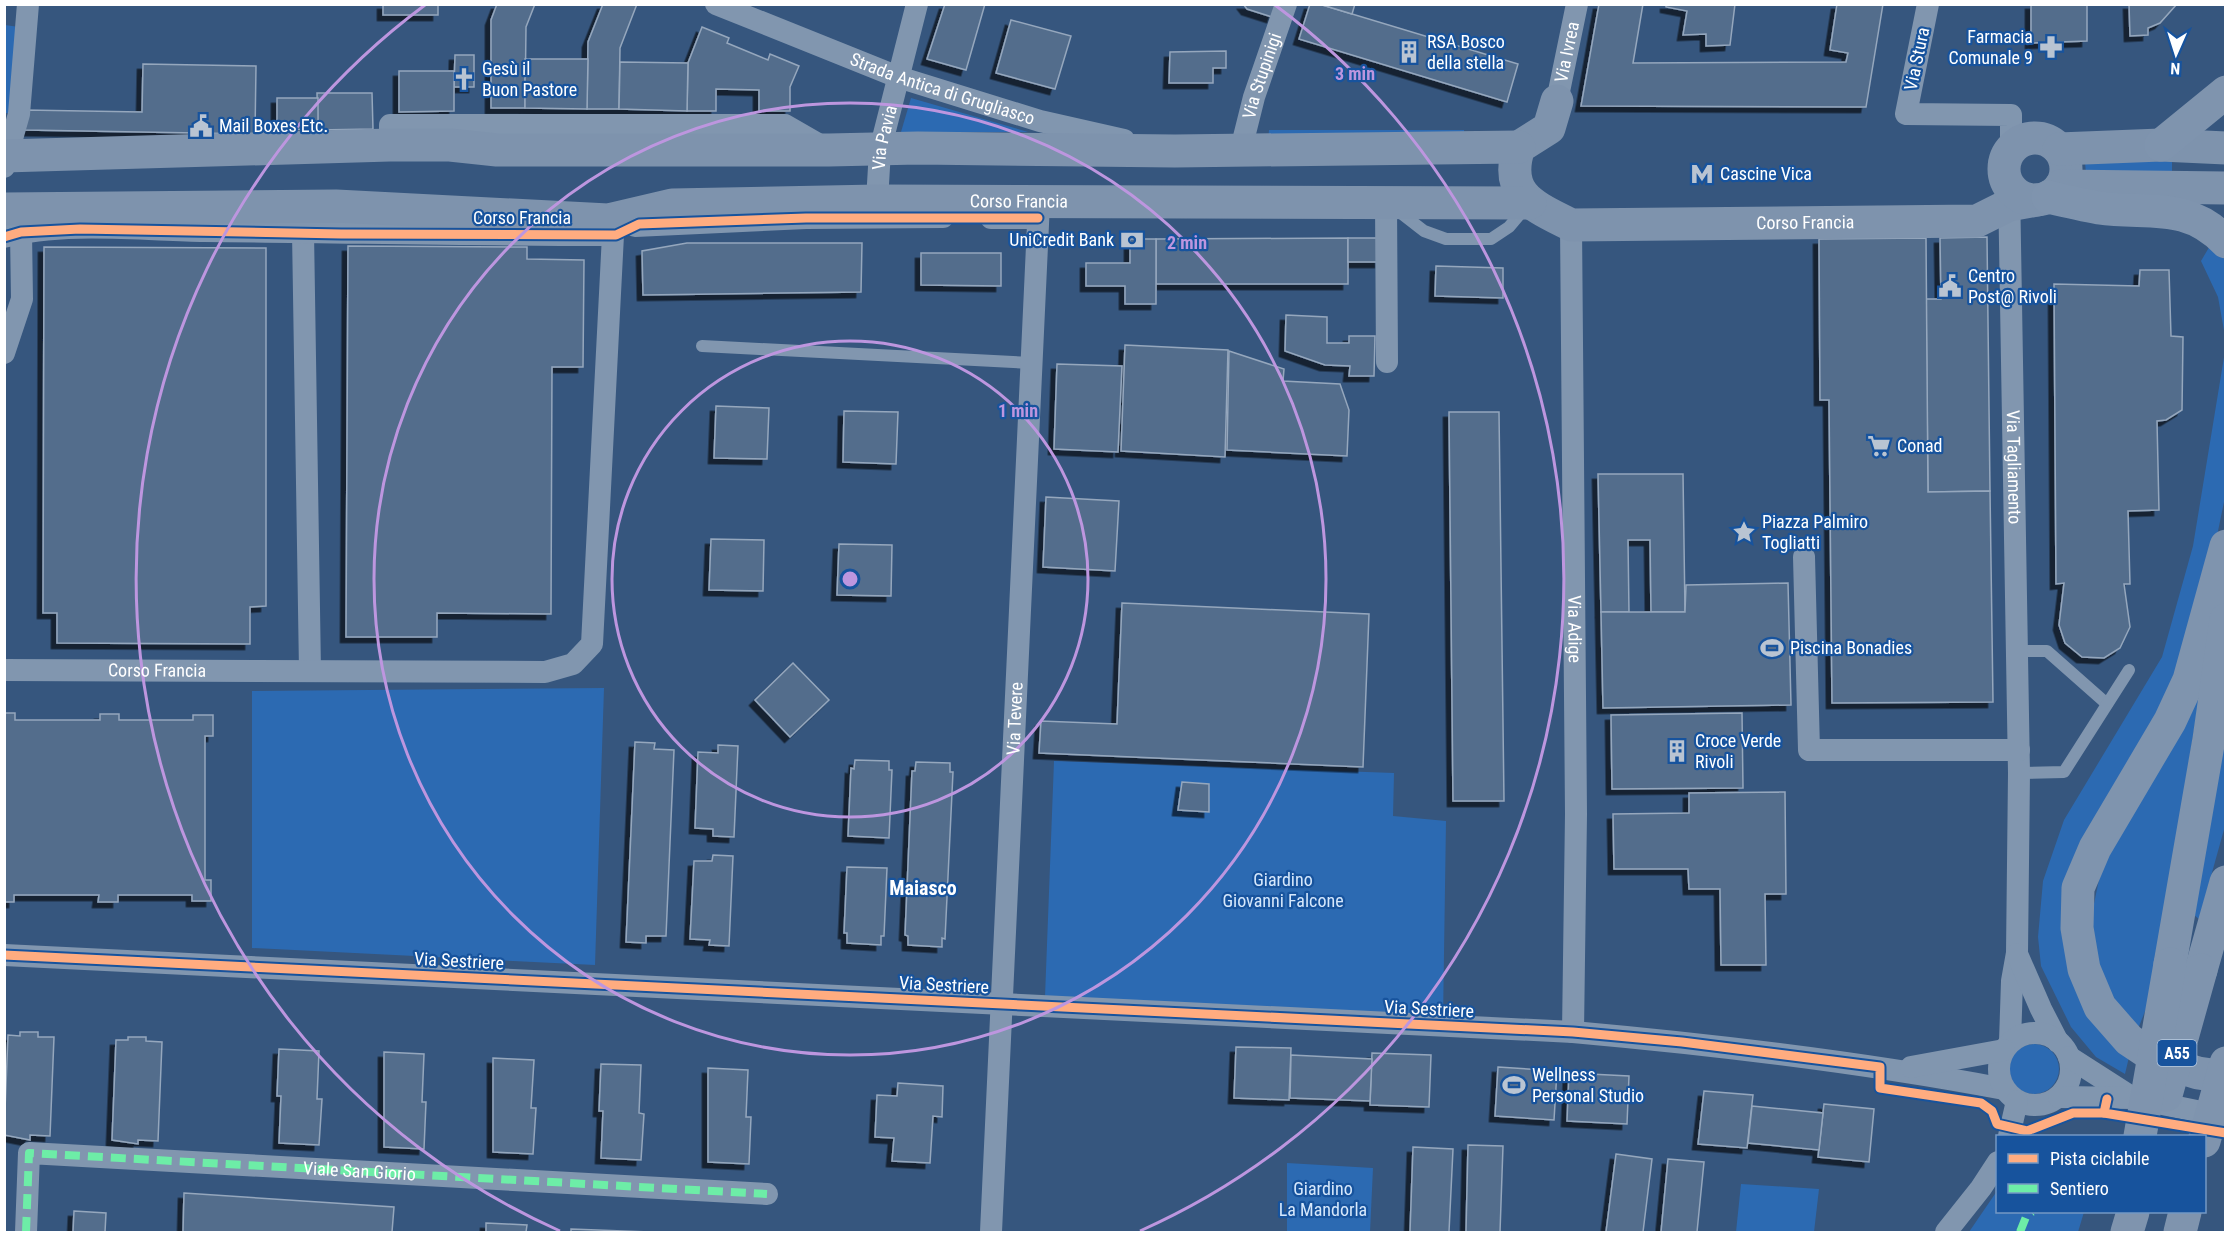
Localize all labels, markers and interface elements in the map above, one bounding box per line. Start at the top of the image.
street label: Via Ivrea [1550,20,1583,84]
north arrow [2146,24,2206,84]
street label: Via Stura [1900,25,1933,92]
place label: Farmacia Comunale 9 [1949,26,2033,68]
street label: Via Stupinigi [1238,30,1285,121]
place label: RSA Bosco della stella [1427,31,1505,73]
pharmacy icon: Farmacia Comunale 9 [2038,34,2064,60]
building icon: RSA Bosco della stella [1396,39,1422,65]
street label: Strada Antica di Grugliasco [847,48,1037,129]
place label: Gesù il Buon Pastore [482,58,577,100]
text: N [2170,59,2181,78]
text: 3 min [1335,63,1375,84]
church icon: Gesù il Buon Pastore [451,66,477,92]
street label: Via Pavia [868,103,901,171]
public building icon: Mail Boxes Etc. [188,113,214,139]
place label: Mail Boxes Etc. [219,115,328,136]
metro station icon: Cascine Vica [1689,161,1715,187]
place label: Cascine Vica [1720,163,1812,184]
street label: Corso Francia [970,190,1068,212]
street label: Corso Francia [473,207,571,228]
street label: Corso Francia [1756,211,1854,233]
bank icon: UniCredit Bank [1119,227,1145,253]
place label: UniCredit Bank [1009,229,1114,250]
text: 2 min [1167,232,1207,253]
place label: Centro Post@ Rivoli [1968,265,2057,307]
public building icon: Centro Post@ Rivoli [1937,273,1963,299]
text: 1 min [998,400,1038,421]
street label: Via Tagliamento [2003,410,2026,524]
supermarket icon: Conad [1866,433,1892,459]
place label: Conad [1897,435,1943,456]
place label: Piazza Palmiro Togliatti [1762,511,1868,553]
place icon: Piazza Palmiro Togliatti [1731,519,1757,545]
centre of rings [840,569,860,589]
street label: Via Adige [1564,595,1586,663]
sports icon: Piscina Bonadies [1759,635,1785,661]
place label: Piscina Bonadies [1790,637,1912,658]
street label: Corso Francia [108,659,206,681]
street label: Via Tevere [1002,681,1027,756]
place label: Croce Verde Rivoli [1695,730,1781,772]
building icon: Croce Verde Rivoli [1664,738,1690,764]
park label: Giardino Giovanni Falcone [1222,869,1344,911]
district label: Maiasco [889,876,957,900]
street label: Via Sestriere [413,948,505,973]
street label: Via Sestriere [898,972,990,997]
street label: Via Sestriere [1383,996,1475,1021]
road number: A55 [2158,1040,2196,1066]
place label: Wellness Personal Studio [1532,1064,1644,1106]
sports icon: Wellness Personal Studio [1501,1072,1527,1098]
legend [1996,1135,2206,1213]
text: Pista ciclabile [2050,1148,2149,1169]
street label: Viale San Giorio [303,1157,416,1184]
park label: Giardino La Mandorla [1279,1178,1367,1220]
text: Sentiero [2050,1178,2109,1199]

